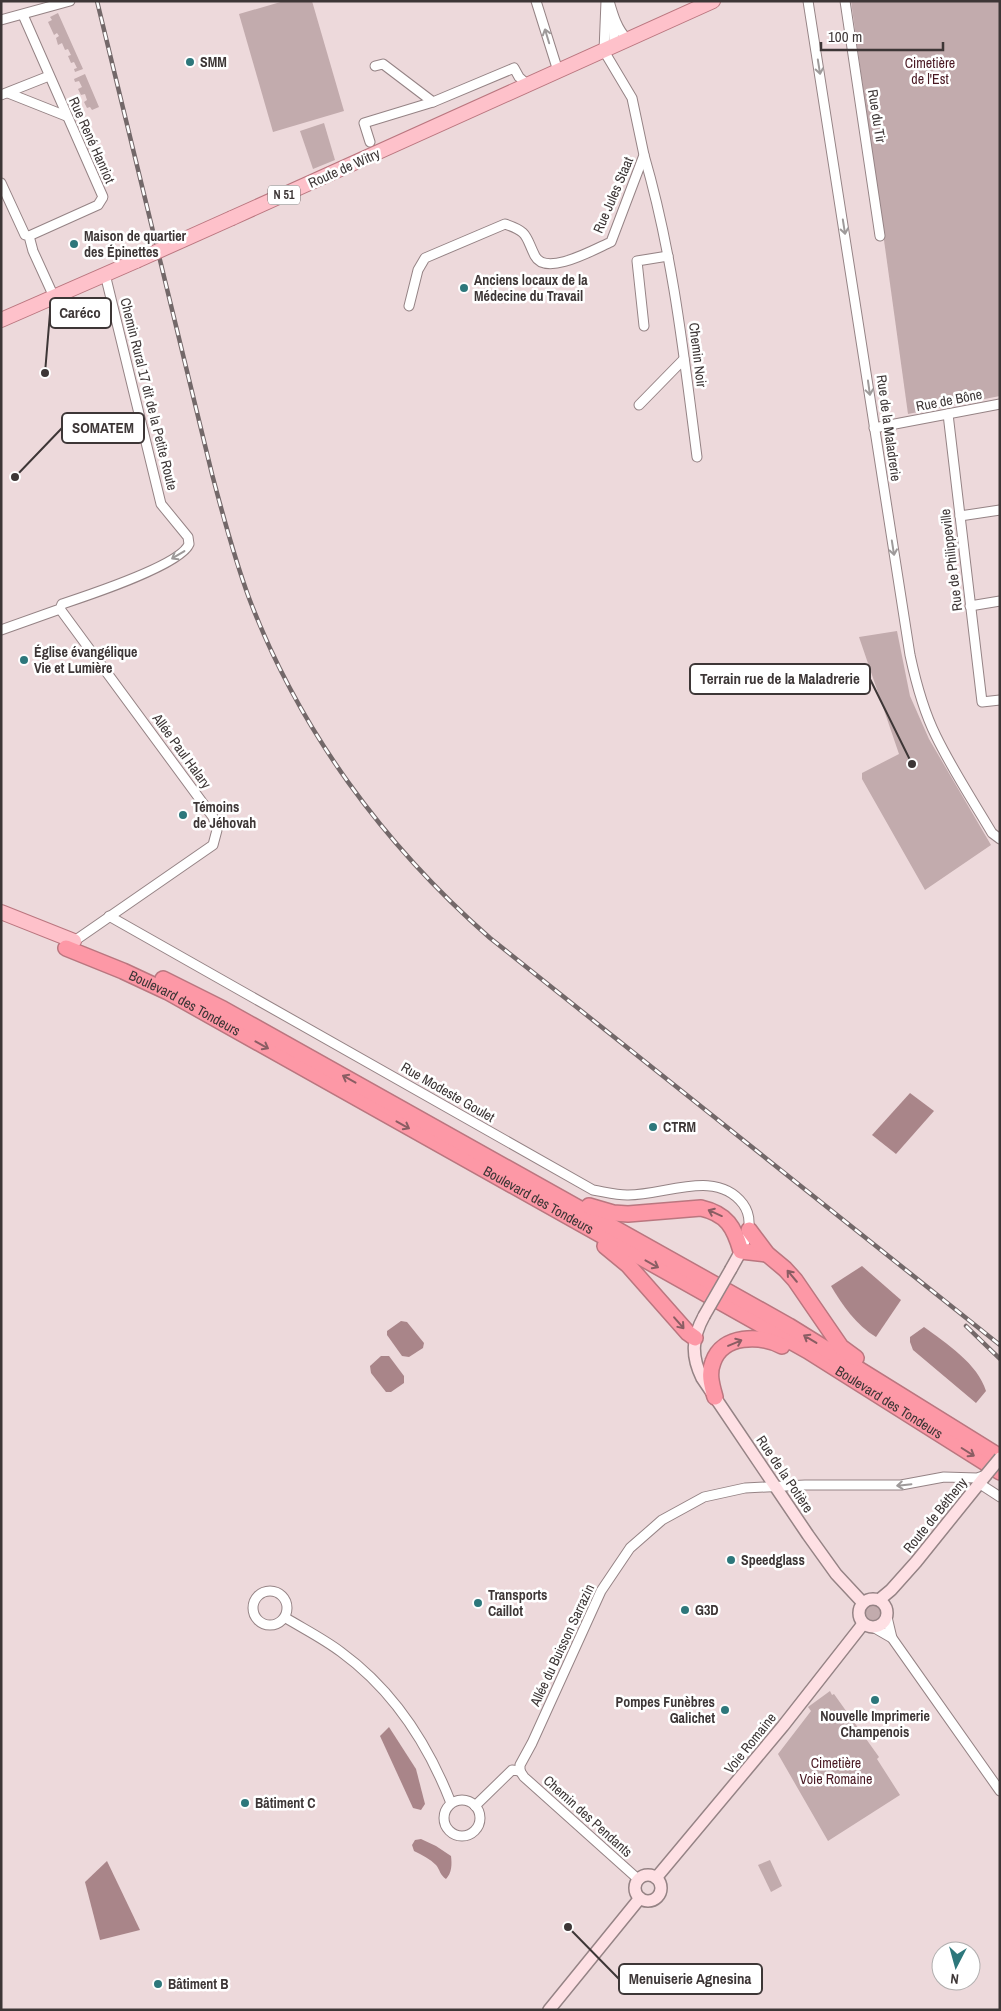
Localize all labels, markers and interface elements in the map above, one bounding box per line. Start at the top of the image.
scale bar [821,20,944,52]
text: 100 m [828,26,862,47]
one-way arrow [542,29,552,45]
place label: SMM [200,53,227,71]
park label: Cimetière de l'Est [905,54,955,88]
marker: SMM [184,56,196,68]
one-way arrow [814,58,824,74]
street label: Rue du Tir [864,88,890,144]
street label: Rue René Hanriot [65,94,119,186]
street label: Route de Witry [305,144,383,192]
street label: Rue Jules Staat [589,154,637,236]
road number: N 51 [268,186,300,204]
one-way arrow [839,219,849,235]
place label: Maison de quartier des Épinettes [84,227,187,261]
marker: Maison de quartier des Épinettes [68,238,80,250]
place label: Anciens locaux de la Médecine du Travail [474,271,588,305]
marker: Anciens locaux de la Médecine du Travail [458,282,470,294]
street label: Chemin Rural 17 dit de la Petite Route [116,296,182,492]
callout: Caréco [50,298,111,328]
text: Caréco [59,302,101,323]
street label: Chemin Noir [685,322,711,389]
street label: Rue de la Maladrerie [873,374,905,482]
one-way arrow [864,379,874,395]
street label: Rue de Bône [914,385,984,415]
callout: SOMATEM [62,413,144,443]
text: SOMATEM [72,417,134,438]
street label: Rue de Philippeville [936,508,966,612]
one-way arrow [888,540,898,556]
one-way arrow [171,551,185,561]
place label: Église évangélique Vie et Lumière [34,643,137,677]
marker: Église évangélique Vie et Lumière [18,654,30,666]
callout: Terrain rue de la Maladrerie [690,664,870,694]
text: Terrain rue de la Maladrerie [700,668,860,689]
street label: Allée Paul Halary [148,709,215,792]
place label: Témoins de Jéhovah [193,798,256,832]
marker: Témoins de Jéhovah [177,809,189,821]
street label: Boulevard des Tondeurs [126,966,244,1040]
one-way arrow [254,1041,269,1050]
street label: Rue Modeste Goulet [398,1058,498,1126]
one-way arrow [343,1074,357,1084]
place label: CTRM [663,1118,696,1136]
one-way arrow [396,1120,410,1130]
marker: CTRM [647,1121,659,1133]
street label: Boulevard des Tondeurs [480,1162,597,1238]
one-way arrow [707,1208,722,1218]
one-way arrow [644,1260,659,1269]
one-way arrow [786,1270,797,1283]
one-way arrow [673,1317,685,1330]
one-way arrow [803,1334,817,1344]
one-way arrow [727,1337,742,1347]
street label: Boulevard des Tondeurs [832,1362,947,1443]
street label: Rue de la Potière [753,1432,817,1516]
one-way arrow [961,1448,975,1458]
street label: Route de Bétheny [899,1473,971,1556]
one-way arrow [896,1480,912,1490]
place label: Speedglass [741,1551,805,1569]
marker: Speedglass [725,1554,737,1566]
street label: Allée du Buisson Sarrazin [525,1581,598,1710]
place label: Transports Caillot [488,1586,547,1620]
marker: Transports Caillot [472,1597,484,1609]
place label: G3D [695,1601,719,1619]
marker: G3D [679,1604,691,1616]
place label: Pompes Funèbres Galichet [615,1693,715,1727]
marker: Nouvelle Imprimerie Champenois [869,1694,881,1706]
marker: Pompes Funèbres Galichet [719,1704,731,1716]
place label: Nouvelle Imprimerie Champenois [820,1707,930,1741]
street label: Voie Romaine [720,1709,780,1777]
park label: Cimetière Voie Romaine [800,1754,872,1788]
street label: Chemin des Pendants [540,1771,636,1861]
place label: Bâtiment C [255,1794,316,1812]
marker: Bâtiment C [239,1797,251,1809]
north arrow [931,1941,981,1991]
callout: Menuiserie Agnesina [619,1964,762,1994]
text: Menuiserie Agnesina [629,1968,751,1989]
text: N [950,1970,960,1988]
place label: Bâtiment B [168,1975,229,1993]
marker: Bâtiment B [152,1978,164,1990]

